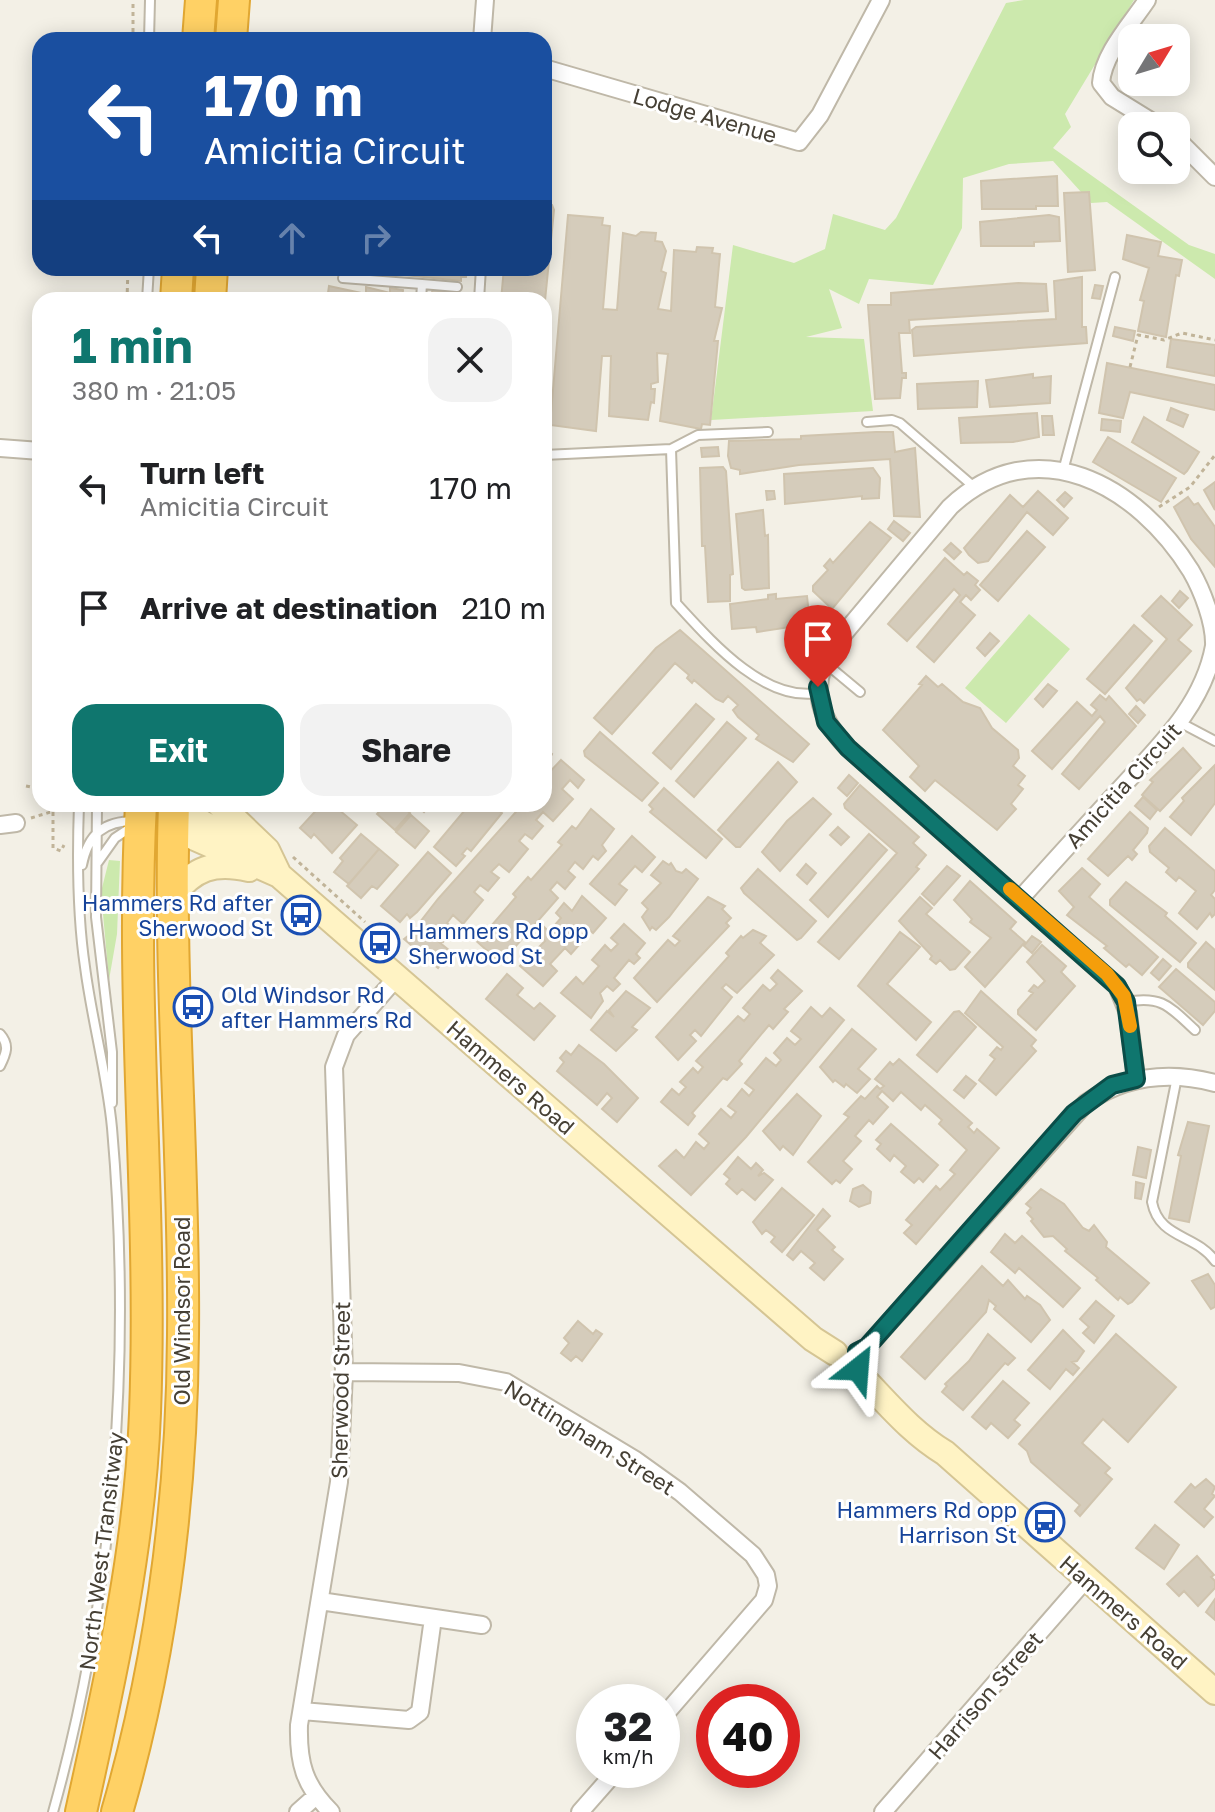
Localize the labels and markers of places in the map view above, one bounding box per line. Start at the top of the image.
pin [784,605,852,687]
place label: Hammers Rd after Sherwood St [82,889,273,941]
bus stop icon: Hammers Rd after Sherwood St [280,894,322,936]
place label: Hammers Rd opp Sherwood St [408,917,589,969]
bus stop icon: Hammers Rd opp Sherwood St [359,922,401,964]
place label: Old Windsor Rd after Hammers Rd [221,981,412,1033]
bus stop icon: Old Windsor Rd after Hammers Rd [172,986,214,1028]
place label: Hammers Rd opp Harrison St [836,1496,1017,1548]
bus stop icon: Hammers Rd opp Harrison St [1024,1501,1066,1543]

